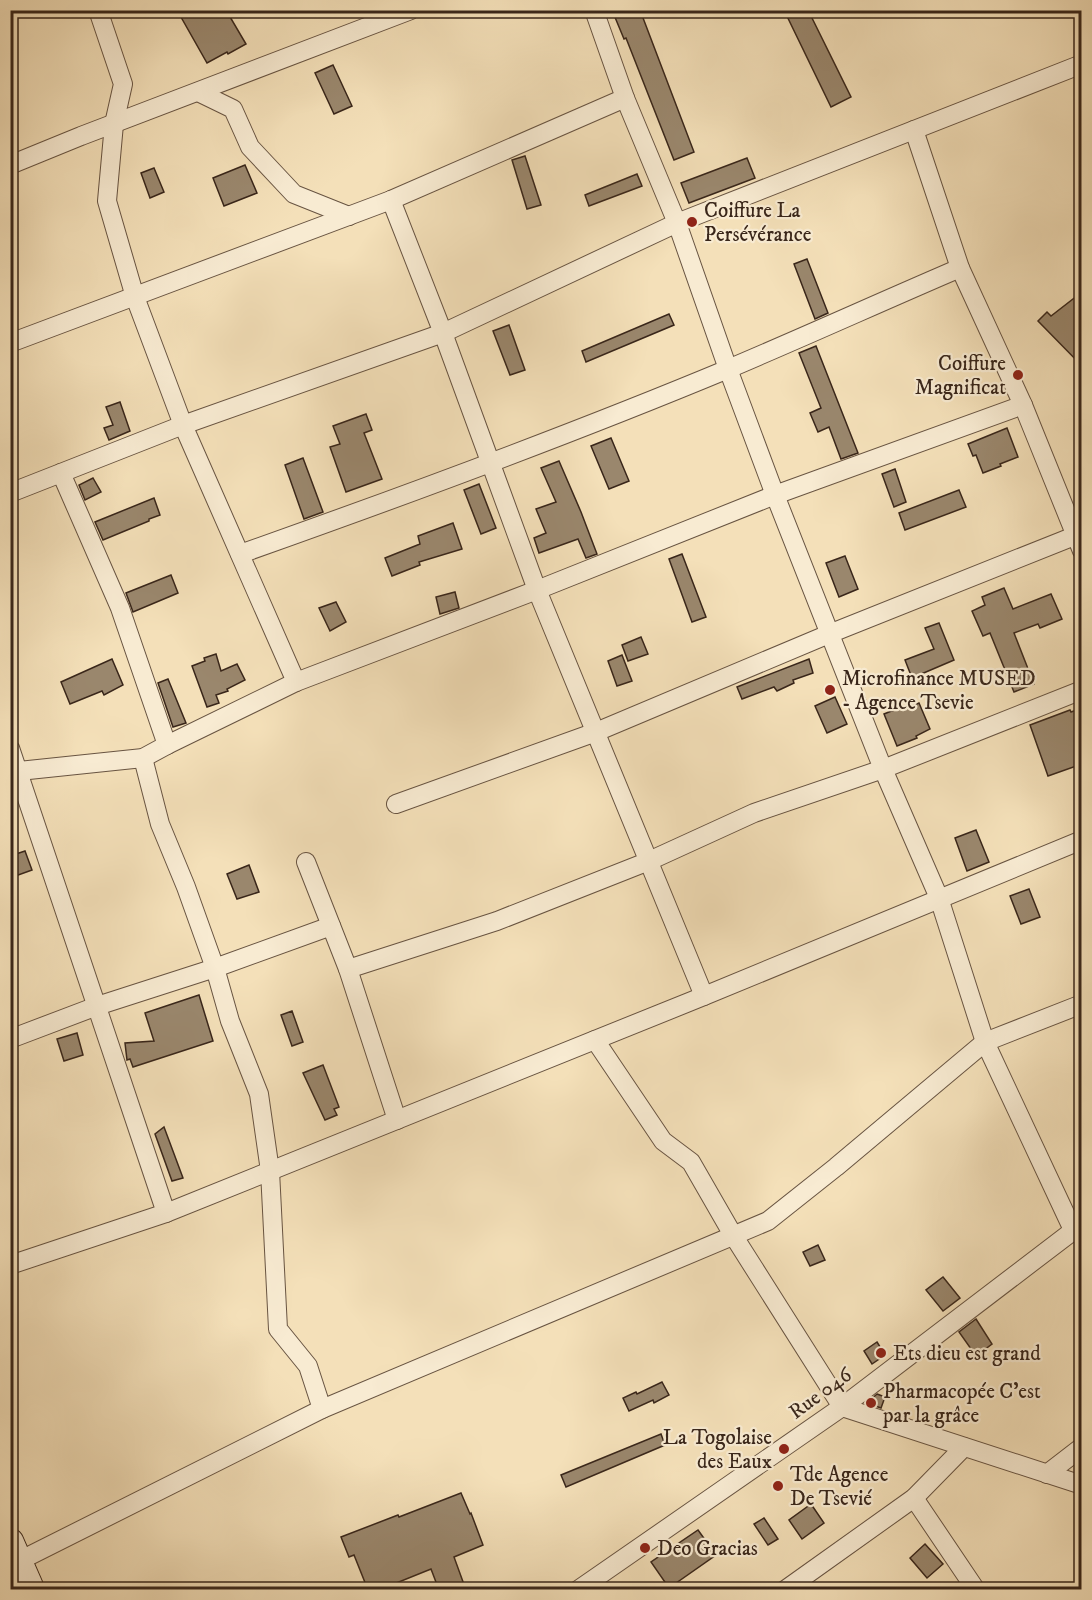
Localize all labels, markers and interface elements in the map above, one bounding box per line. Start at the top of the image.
place label: Coiffure La Persévérance [704,198,812,248]
marker: Coiffure La Persévérance [685,215,699,229]
place label: Coiffure Magnificat [915,351,1006,401]
marker: Coiffure Magnificat [1011,368,1025,382]
place label: Microfinance MUSED - Agence Tsevie [842,666,1036,716]
marker: Microfinance MUSED - Agence Tsevie [823,683,837,697]
place label: Ets dieu est grand [893,1341,1041,1367]
marker: Ets dieu est grand [874,1346,888,1360]
street label: Rue 046 [784,1362,858,1425]
place label: Pharmacopée C'est par la grâce [882,1379,1041,1429]
marker: Pharmacopée C'est par la grâce [864,1396,878,1410]
place label: La Togolaise des Eaux [663,1425,772,1475]
marker: La Togolaise des Eaux [777,1442,791,1456]
place label: Tde Agence De Tsevié [790,1462,889,1512]
marker: Tde Agence De Tsevié [771,1479,785,1493]
place label: Deo Gracias [657,1536,758,1562]
marker: Deo Gracias [638,1541,652,1555]

